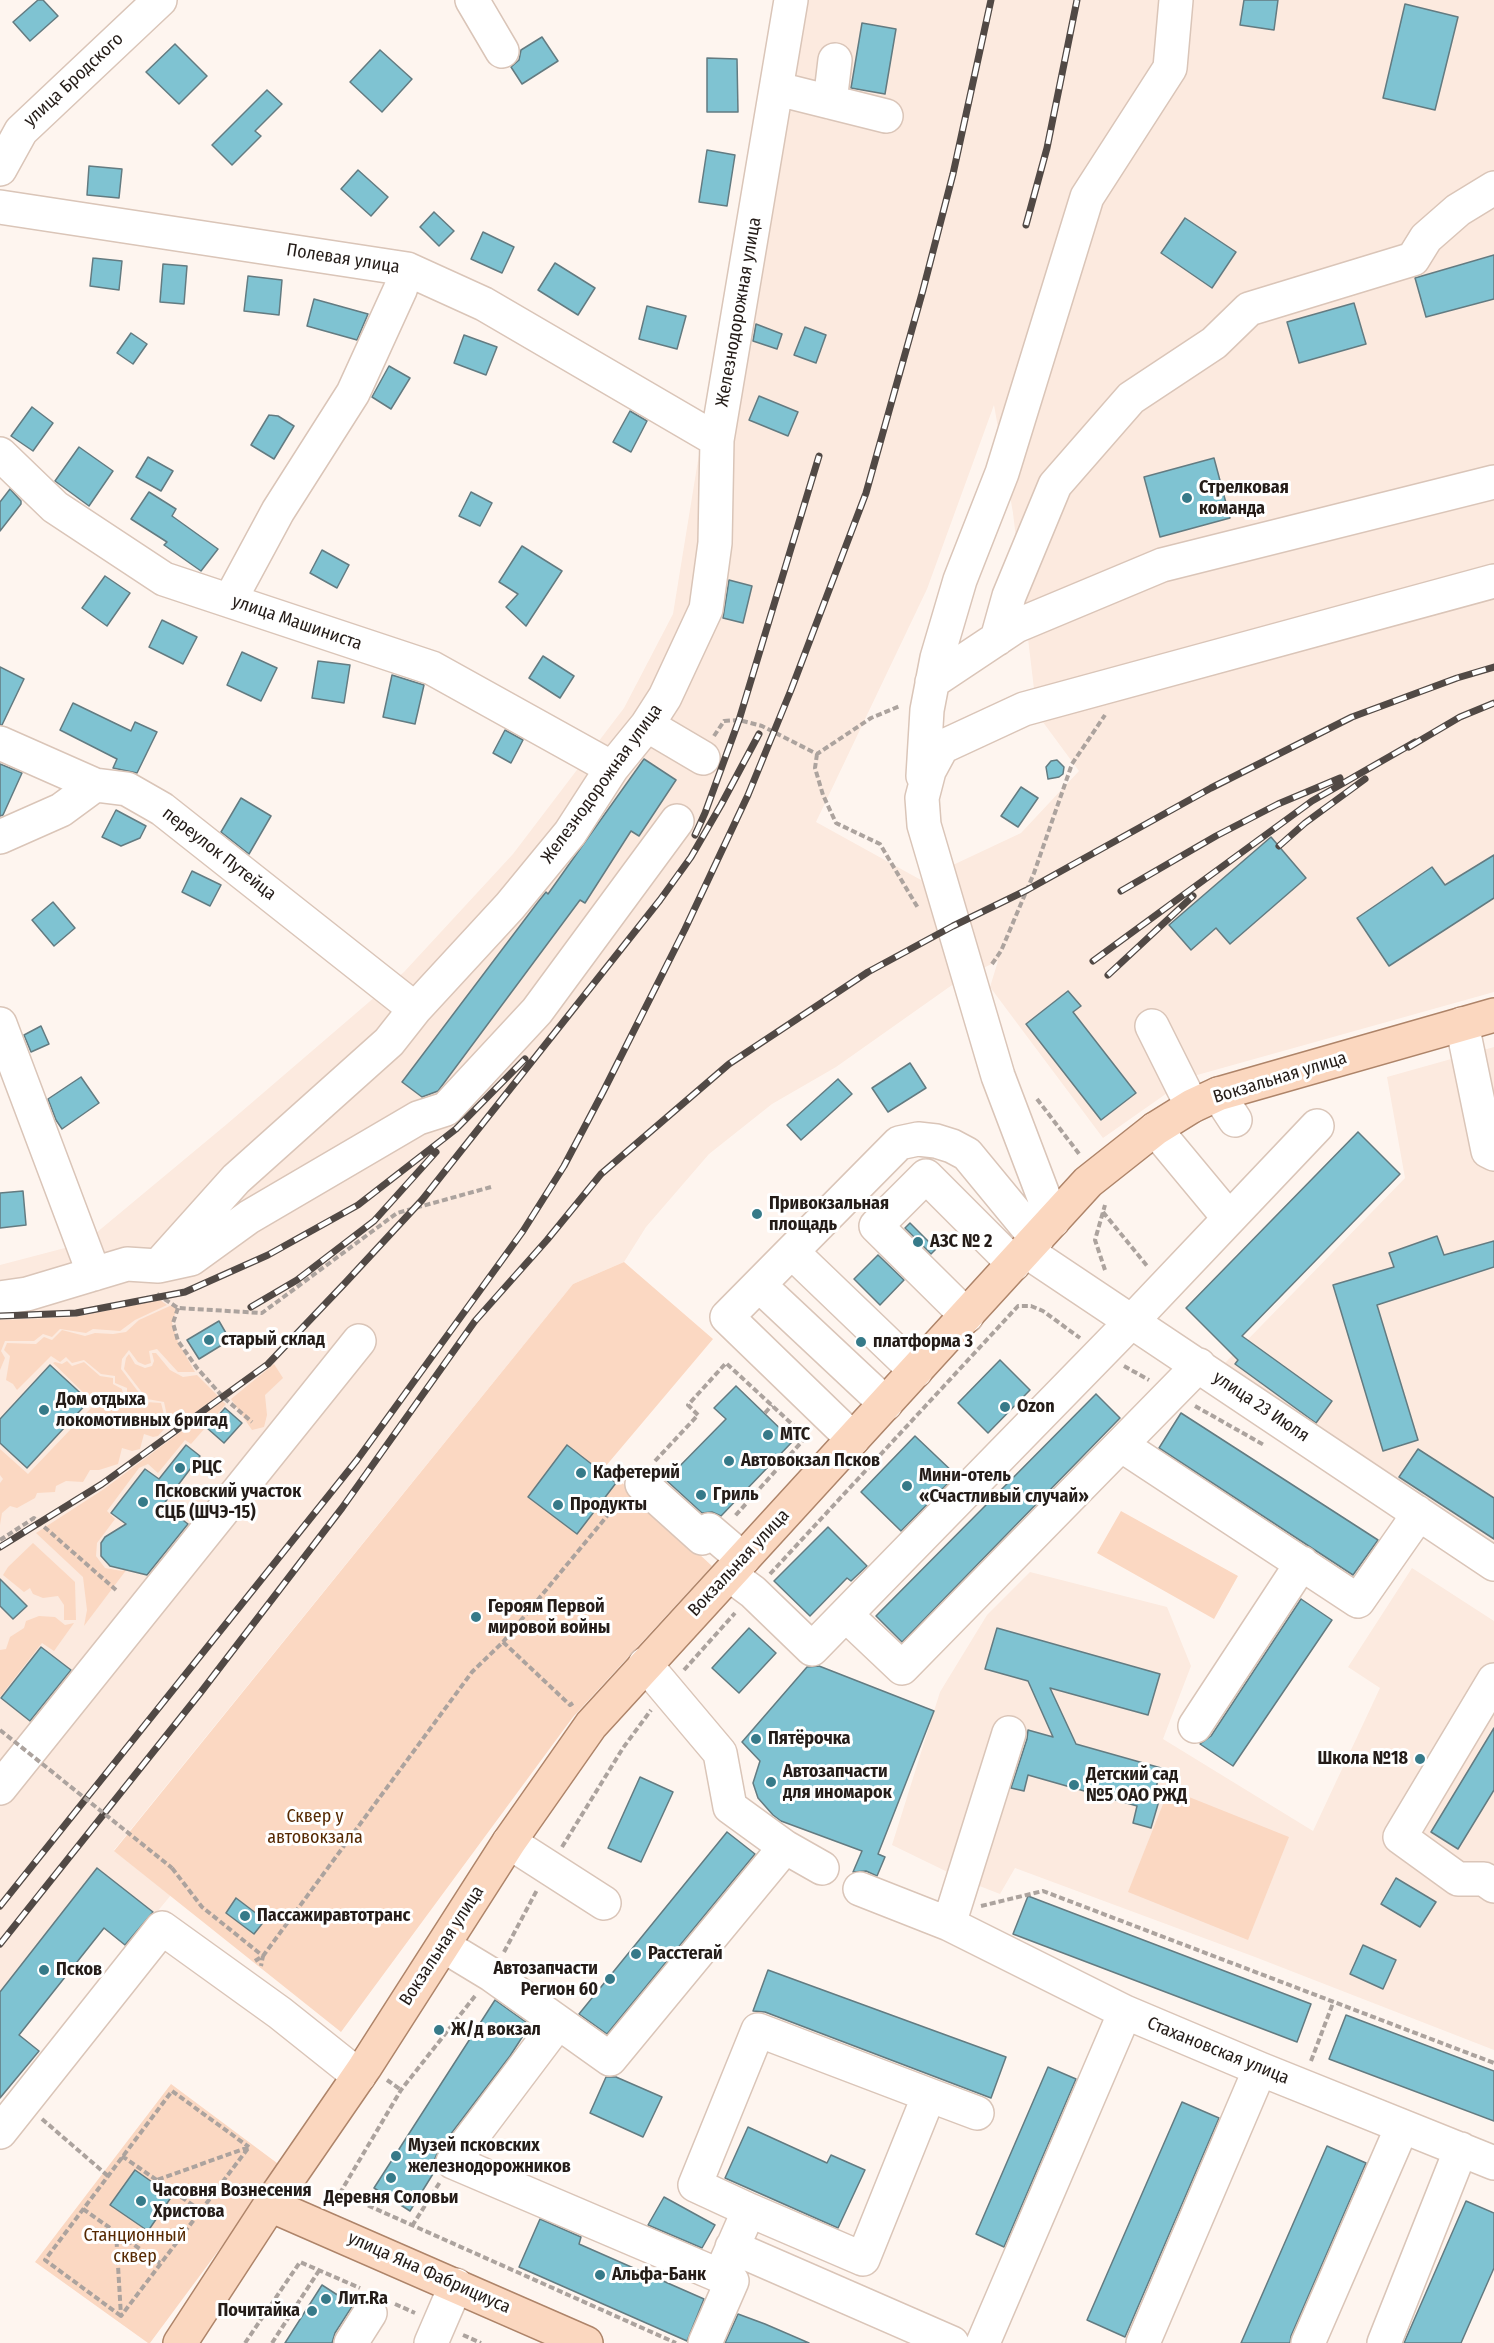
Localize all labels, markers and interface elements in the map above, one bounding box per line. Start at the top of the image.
street label: улица Бродского [20,28,128,132]
street label: Железнодорожная улица [712,216,766,408]
street label: Полевая улица [285,239,401,279]
place label: Стрелковая команда [1199,477,1289,520]
marker: Стрелковая команда [1180,491,1194,505]
street label: улица Машиниста [229,591,365,655]
street label: Железнодорожная улица [537,700,667,868]
street label: переулок Путейца [158,803,280,905]
street label: Вокзальная улица [1211,1047,1349,1109]
place label: Привокзальная площадь [769,1193,889,1236]
marker: Привокзальная площадь [750,1207,764,1221]
place label: АЗС № 2 [930,1231,992,1253]
marker: АЗС № 2 [911,1235,925,1249]
place label: старый склад [221,1329,325,1351]
place label: платформа 3 [873,1331,973,1353]
marker: старый склад [202,1333,216,1347]
marker: платформа 3 [854,1335,868,1349]
street label: улица 23 Июля [1209,1367,1313,1447]
place label: Дом отдыха локомотивных бригад [56,1389,228,1432]
place label: Ozon [1017,1396,1055,1418]
marker: Ozon [998,1400,1012,1414]
marker: Дом отдыха локомотивных бригад [37,1403,51,1417]
place label: МТС [780,1424,810,1446]
marker: МТС [761,1428,775,1442]
place label: Автовокзал Псков [741,1450,880,1472]
marker: Автовокзал Псков [722,1454,736,1468]
place label: РЦС [192,1457,222,1479]
marker: РЦС [173,1461,187,1475]
place label: Кафетерий [593,1462,680,1484]
place label: Мини-отель «Счастливый случай» [919,1465,1089,1508]
marker: Кафетерий [574,1466,588,1480]
marker: Мини-отель «Счастливый случай» [900,1479,914,1493]
place label: Псковский участок СЦБ (ШЧЭ-15) [155,1481,301,1524]
place label: Гриль [713,1484,759,1506]
marker: Гриль [694,1488,708,1502]
place label: Продукты [570,1494,647,1516]
marker: Псковский участок СЦБ (ШЧЭ-15) [136,1495,150,1509]
marker: Продукты [551,1498,565,1512]
street label: Вокзальная улица [684,1505,794,1621]
place label: Героям Первой мировой войны [488,1596,610,1638]
marker: Героям Первой мировой войны [469,1610,483,1624]
place label: Пятёрочка [768,1728,850,1750]
marker: Пятёрочка [749,1732,763,1746]
place label: Школа №18 [1317,1748,1408,1770]
marker: Школа №18 [1413,1752,1427,1766]
place label: Автозапчасти для иномарок [783,1761,892,1804]
place label: Детский сад №5 ОАО РЖД [1086,1764,1187,1806]
marker: Автозапчасти для иномарок [764,1775,778,1789]
marker: Детский сад №5 ОАО РЖД [1067,1778,1081,1792]
park label: Сквер у автовокзала [267,1806,363,1848]
street label: Вокзальная улица [395,1882,489,2010]
place label: Пассажиравтотранс [257,1905,410,1927]
marker: Пассажиравтотранс [238,1909,252,1923]
place label: Расстегай [648,1943,723,1965]
marker: Расстегай [629,1947,643,1961]
place label: Автозапчасти Регион 60 [493,1958,598,2000]
place label: Псков [56,1959,102,1981]
marker: Псков [37,1963,51,1977]
marker: Автозапчасти Регион 60 [603,1972,617,1986]
street label: Стахановская улица [1144,2013,1292,2089]
place label: Ж/д вокзал [451,2019,541,2041]
marker: Ж/д вокзал [432,2023,446,2037]
place label: Музей псковских железнодорожников [408,2135,571,2178]
marker: Музей псковских железнодорожников [389,2149,403,2163]
marker: Деревня Соловьи [384,2171,398,2185]
place label: Часовня Вознесения Христова [153,2180,312,2222]
place label: Деревня Соловьи [324,2187,458,2209]
marker: Часовня Вознесения Христова [134,2194,148,2208]
park label: Станционный сквер [84,2225,186,2268]
street label: улица Яна Фабрициуса [344,2227,514,2319]
place label: Альфа-Банк [612,2264,706,2286]
marker: Альфа-Банк [593,2268,607,2282]
place label: Лит.Ra [338,2288,388,2310]
marker: Лит.Ra [319,2292,333,2306]
place label: Почитайка [218,2300,300,2322]
marker: Почитайка [305,2304,319,2318]

